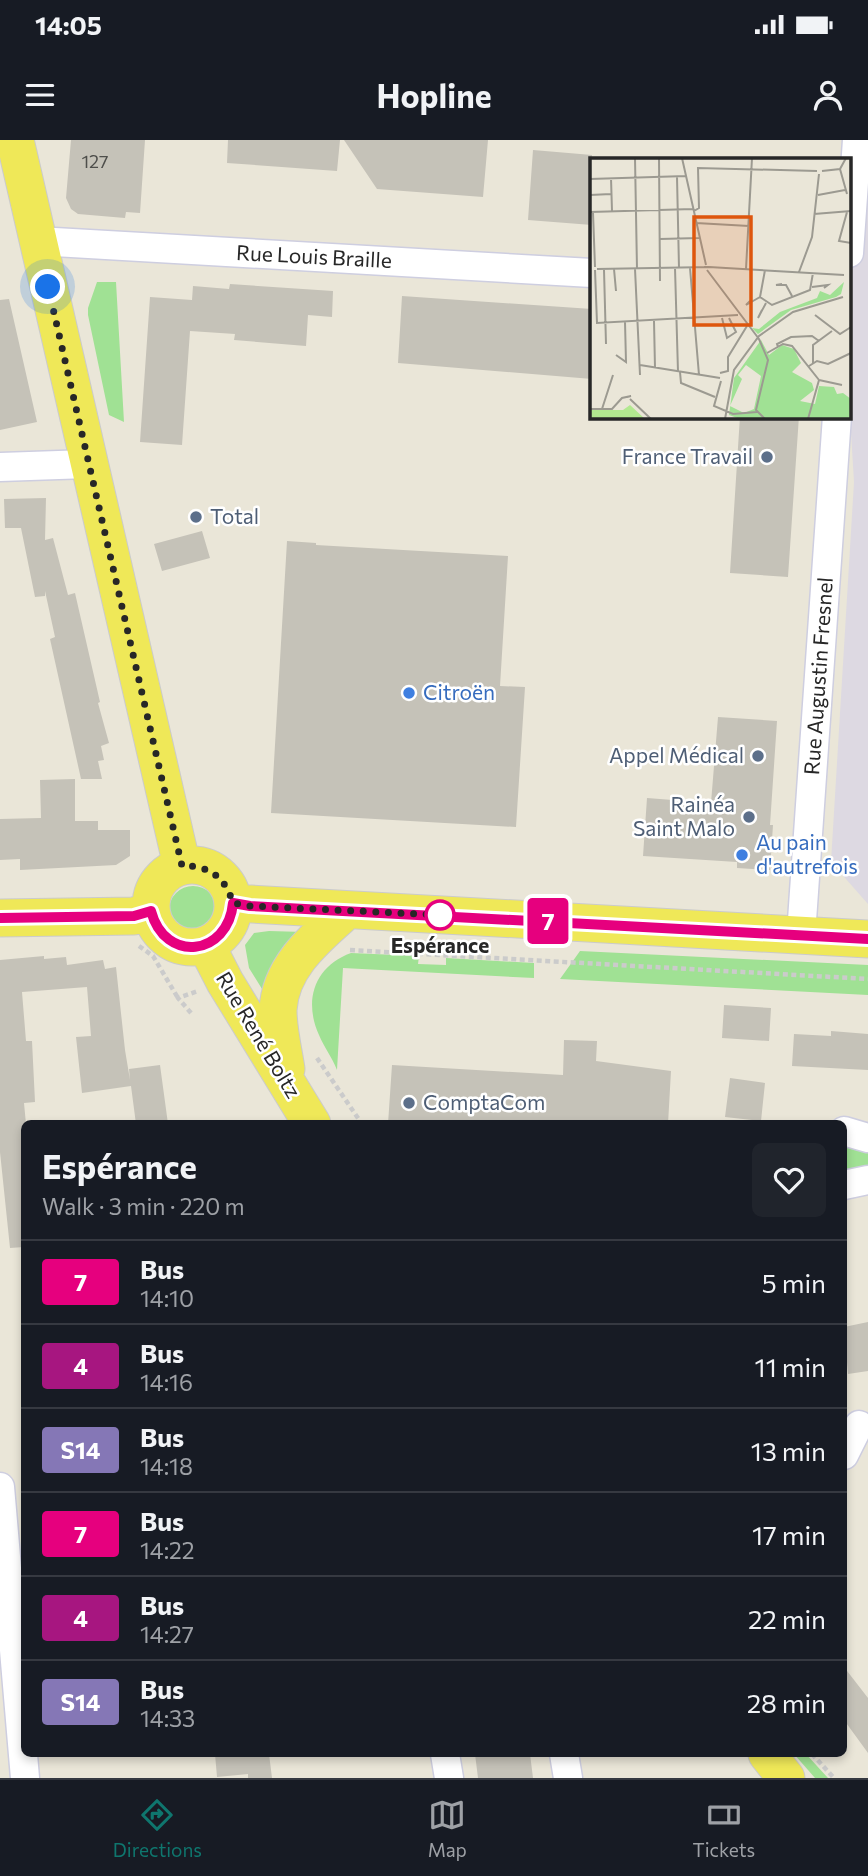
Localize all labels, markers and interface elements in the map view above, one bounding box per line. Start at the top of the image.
text: 14:05 [35,9,102,40]
text: Hopline [376,75,492,115]
icon: menu [21,76,59,114]
icon: person [809,76,847,114]
house number: 127 [81,150,109,172]
inset map [590,158,850,418]
street label: Rue Louis Braille [236,239,393,272]
your location [30,269,65,304]
place label: France Travail [622,443,753,468]
marker: France Travail [759,449,775,465]
place label: Total [210,503,259,528]
marker: Total [188,509,204,525]
street label: Rue Augustin Fresnel [798,576,837,776]
place label: Citroën [423,679,495,704]
marker: Citroën [401,685,417,701]
place label: Appel Médical [609,742,744,767]
marker: Appel Médical [750,748,766,764]
place label: Rainéa Saint Malo [633,791,735,840]
marker: Rainéa Saint Malo [741,809,757,825]
place label: Au pain d'autrefois [756,829,858,878]
marker: Au pain d'autrefois [734,847,750,863]
line badge: 7 [525,898,571,944]
marker: Espérance [425,900,455,930]
text: 7 [541,906,555,935]
place label: Espérance [391,932,489,957]
street label: Rue René Boltz [212,967,307,1102]
place label: ComptaCom [423,1089,545,1114]
marker: ComptaCom [401,1095,417,1111]
button: heart [752,1143,826,1217]
text: Espérance [42,1145,197,1186]
text: Walk · 3 min · 220 m [42,1192,245,1220]
text: Bus [140,1253,184,1284]
text: 7 [74,1267,87,1296]
text: 5 min [762,1267,826,1298]
text: 14:10 [140,1284,194,1312]
text: Bus [140,1337,184,1368]
text: 4 [73,1351,88,1380]
text: 11 min [755,1351,826,1382]
text: 14:16 [140,1368,193,1396]
text: Bus [140,1421,184,1452]
text: S14 [61,1435,101,1464]
text: 13 min [751,1435,826,1466]
text: 14:18 [140,1452,193,1480]
text: Bus [140,1505,184,1536]
text: 7 [74,1519,87,1548]
text: 17 min [752,1519,826,1550]
text: 14:22 [140,1536,195,1564]
text: Bus [140,1589,184,1620]
text: 4 [73,1603,88,1632]
text: 22 min [748,1603,826,1634]
text: 14:27 [140,1620,194,1648]
text: Bus [140,1673,184,1704]
text: S14 [61,1687,101,1716]
text: 28 min [747,1687,826,1718]
text: 14:33 [140,1704,195,1732]
tab: Directions [113,1796,202,1861]
tab: Map [428,1796,467,1861]
tab: Tickets [692,1796,755,1861]

